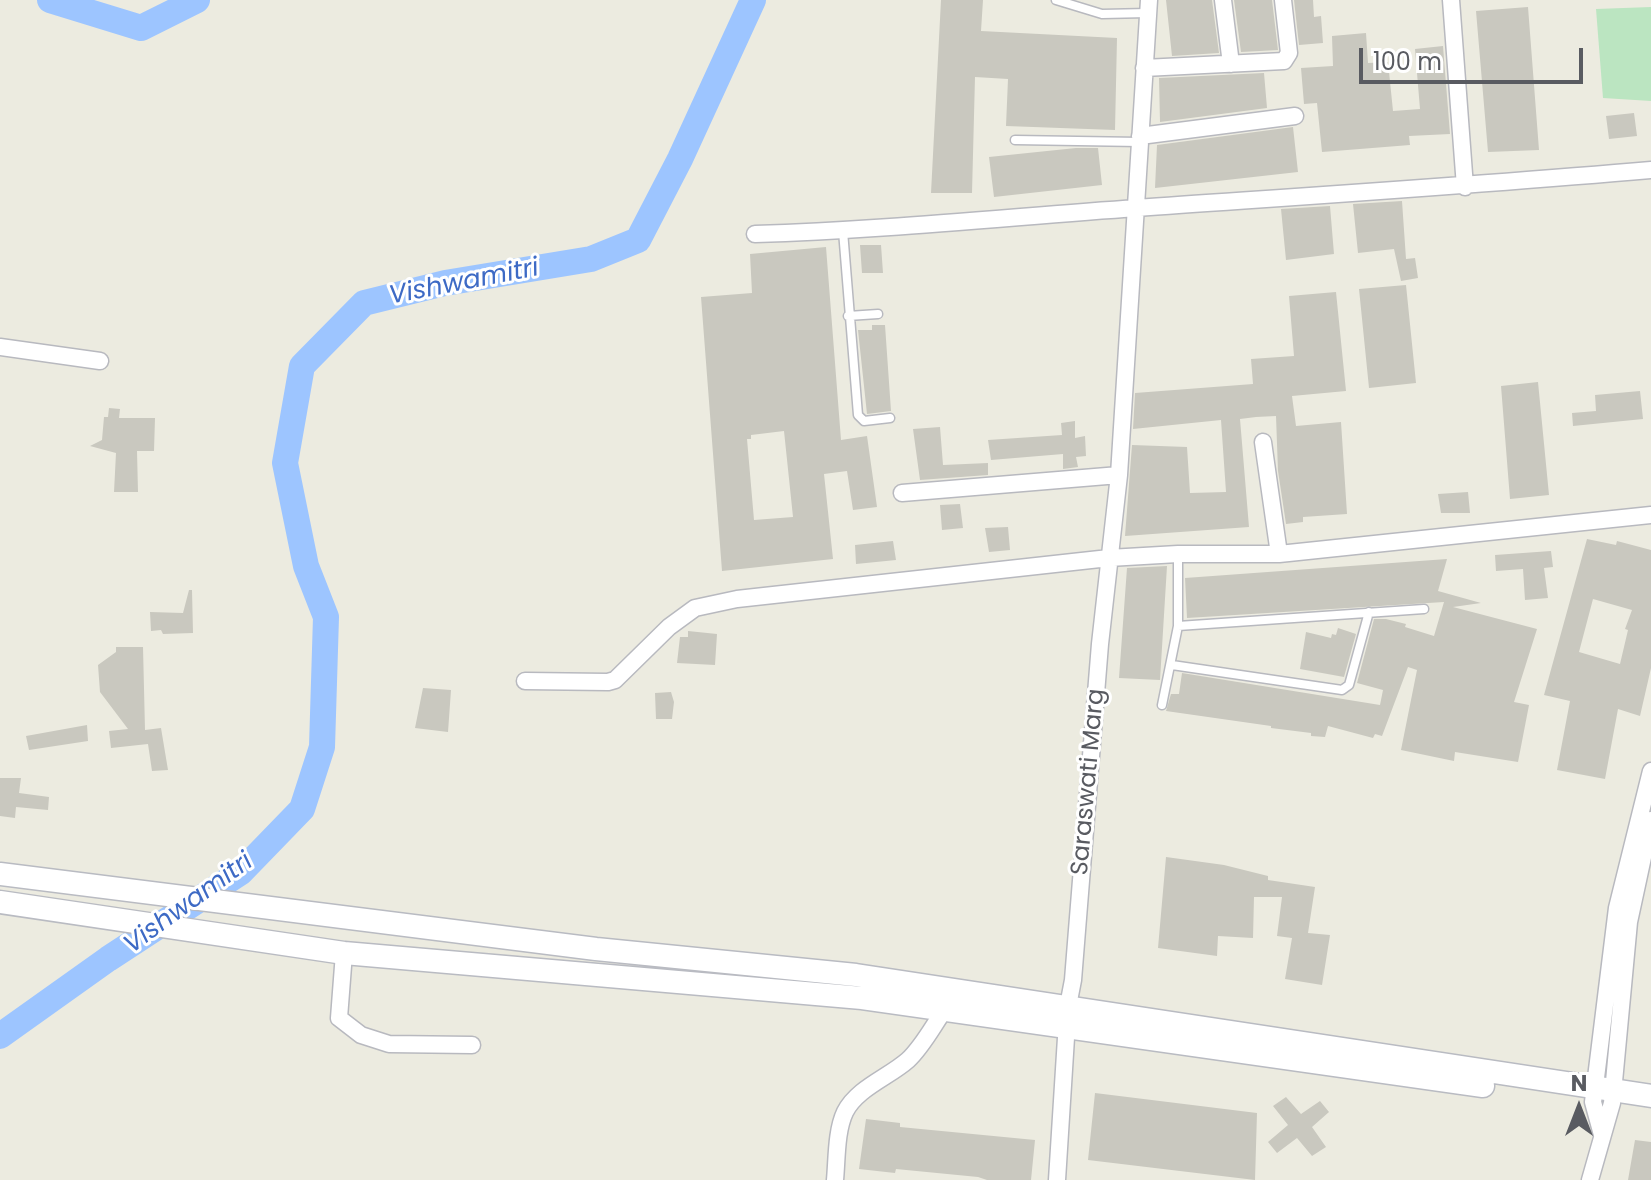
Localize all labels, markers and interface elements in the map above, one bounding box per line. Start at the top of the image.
scale bar [1363,32,1587,82]
text: 100 m [1373,45,1442,78]
water label: Vishwamitri [387,253,541,313]
street label: Saraswati Marg [1067,688,1111,876]
water label: Vishwamitri [118,847,260,961]
north arrow [1539,1068,1619,1148]
text: N [1571,1068,1587,1099]

